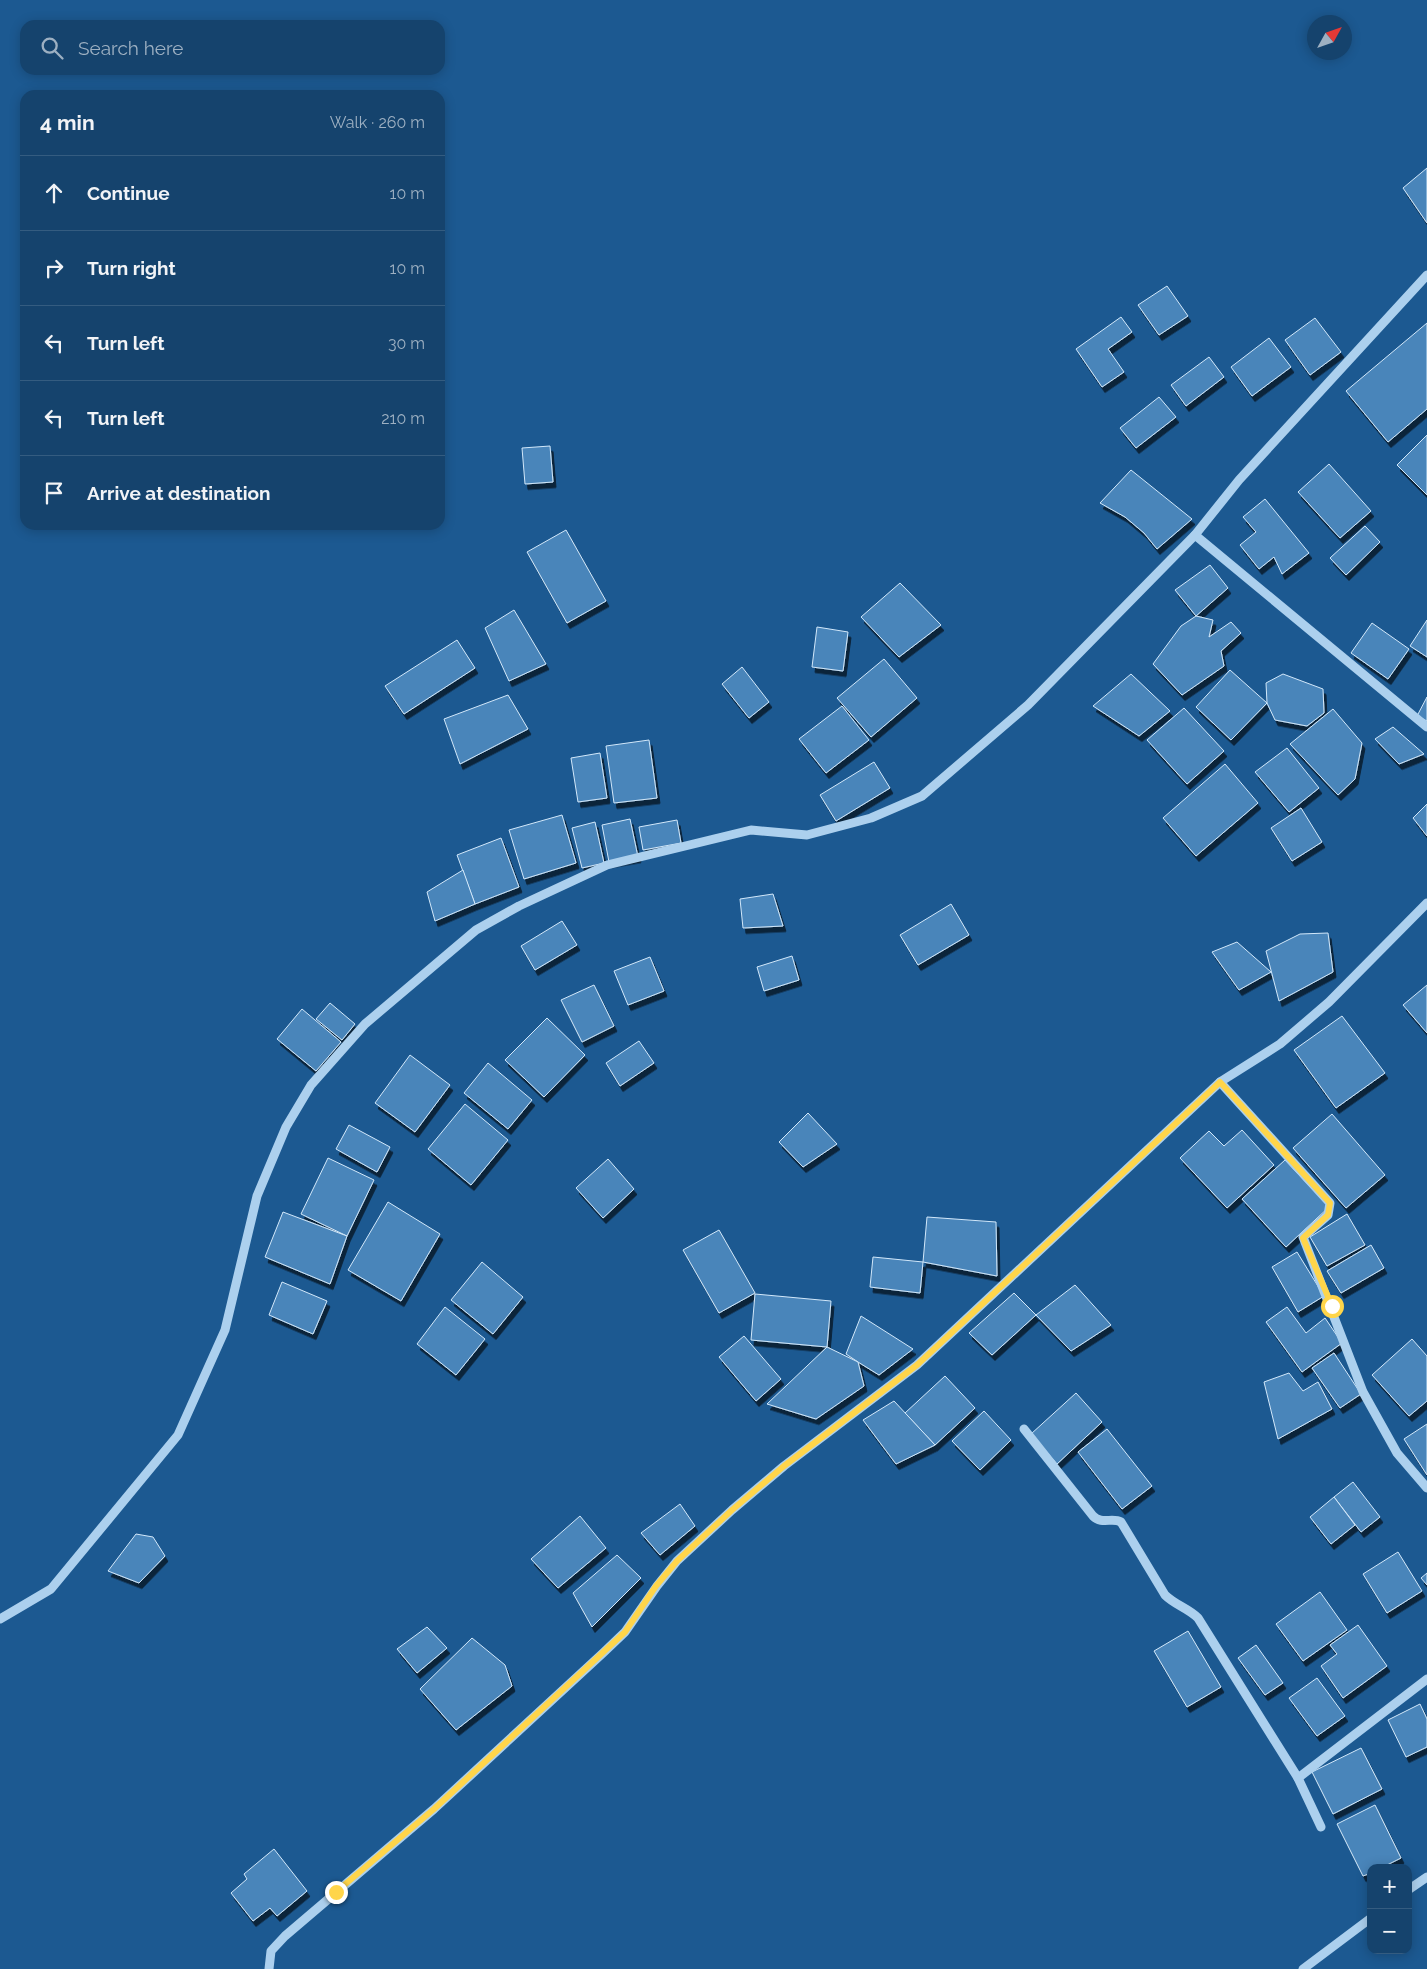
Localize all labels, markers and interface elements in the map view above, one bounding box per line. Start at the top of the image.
north arrow [1307,15,1352,60]
search box [20,20,445,75]
icon: search [38,34,66,62]
text: Search here [78,37,184,59]
text: 4 min [40,110,95,135]
text: Walk · 260 m [330,113,425,132]
icon: ahead [40,179,68,207]
text: Continue [87,182,170,204]
text: 10 m [390,184,425,203]
icon: right [40,254,68,282]
text: Turn right [87,257,176,279]
text: 10 m [390,259,425,278]
icon: left [40,329,68,357]
text: Turn left [87,332,164,354]
text: 30 m [388,334,425,353]
icon: left [40,404,68,432]
text: Turn left [87,407,164,429]
text: 210 m [381,409,425,428]
icon: arrive [40,479,68,507]
text: Arrive at destination [87,482,271,504]
route start [1321,1295,1344,1318]
map controls [1367,1864,1412,1954]
button: + [1367,1864,1412,1909]
route end [325,1881,348,1904]
button: − [1367,1909,1412,1954]

